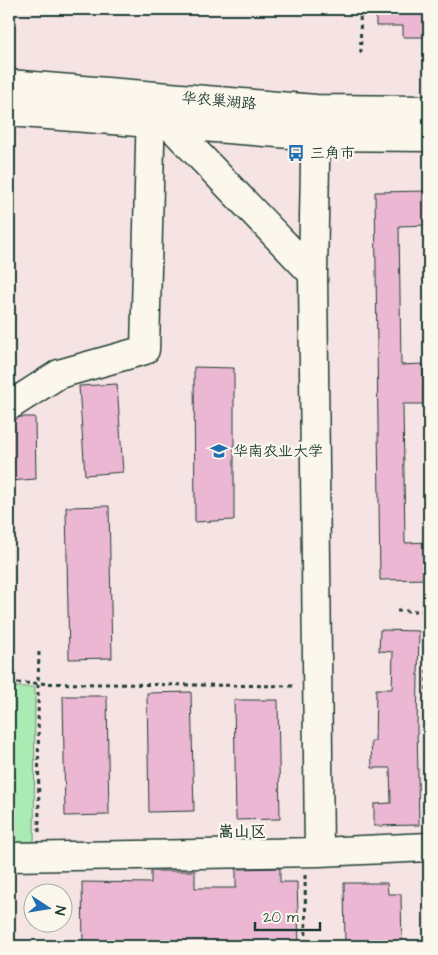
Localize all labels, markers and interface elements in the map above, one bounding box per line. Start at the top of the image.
street label: 华农巢湖路 [181,87,257,115]
bus stop icon: 三角市 [286,143,306,163]
place label: 三角市 [310,143,355,164]
school or university icon: 华南农业大学 [209,441,229,461]
place label: 华南农业大学 [233,441,323,462]
district label: 嵩山区 [218,821,266,843]
north arrow [22,882,72,932]
scale bar [255,900,320,932]
text: N [49,904,70,917]
text: 20 m [263,907,299,928]

